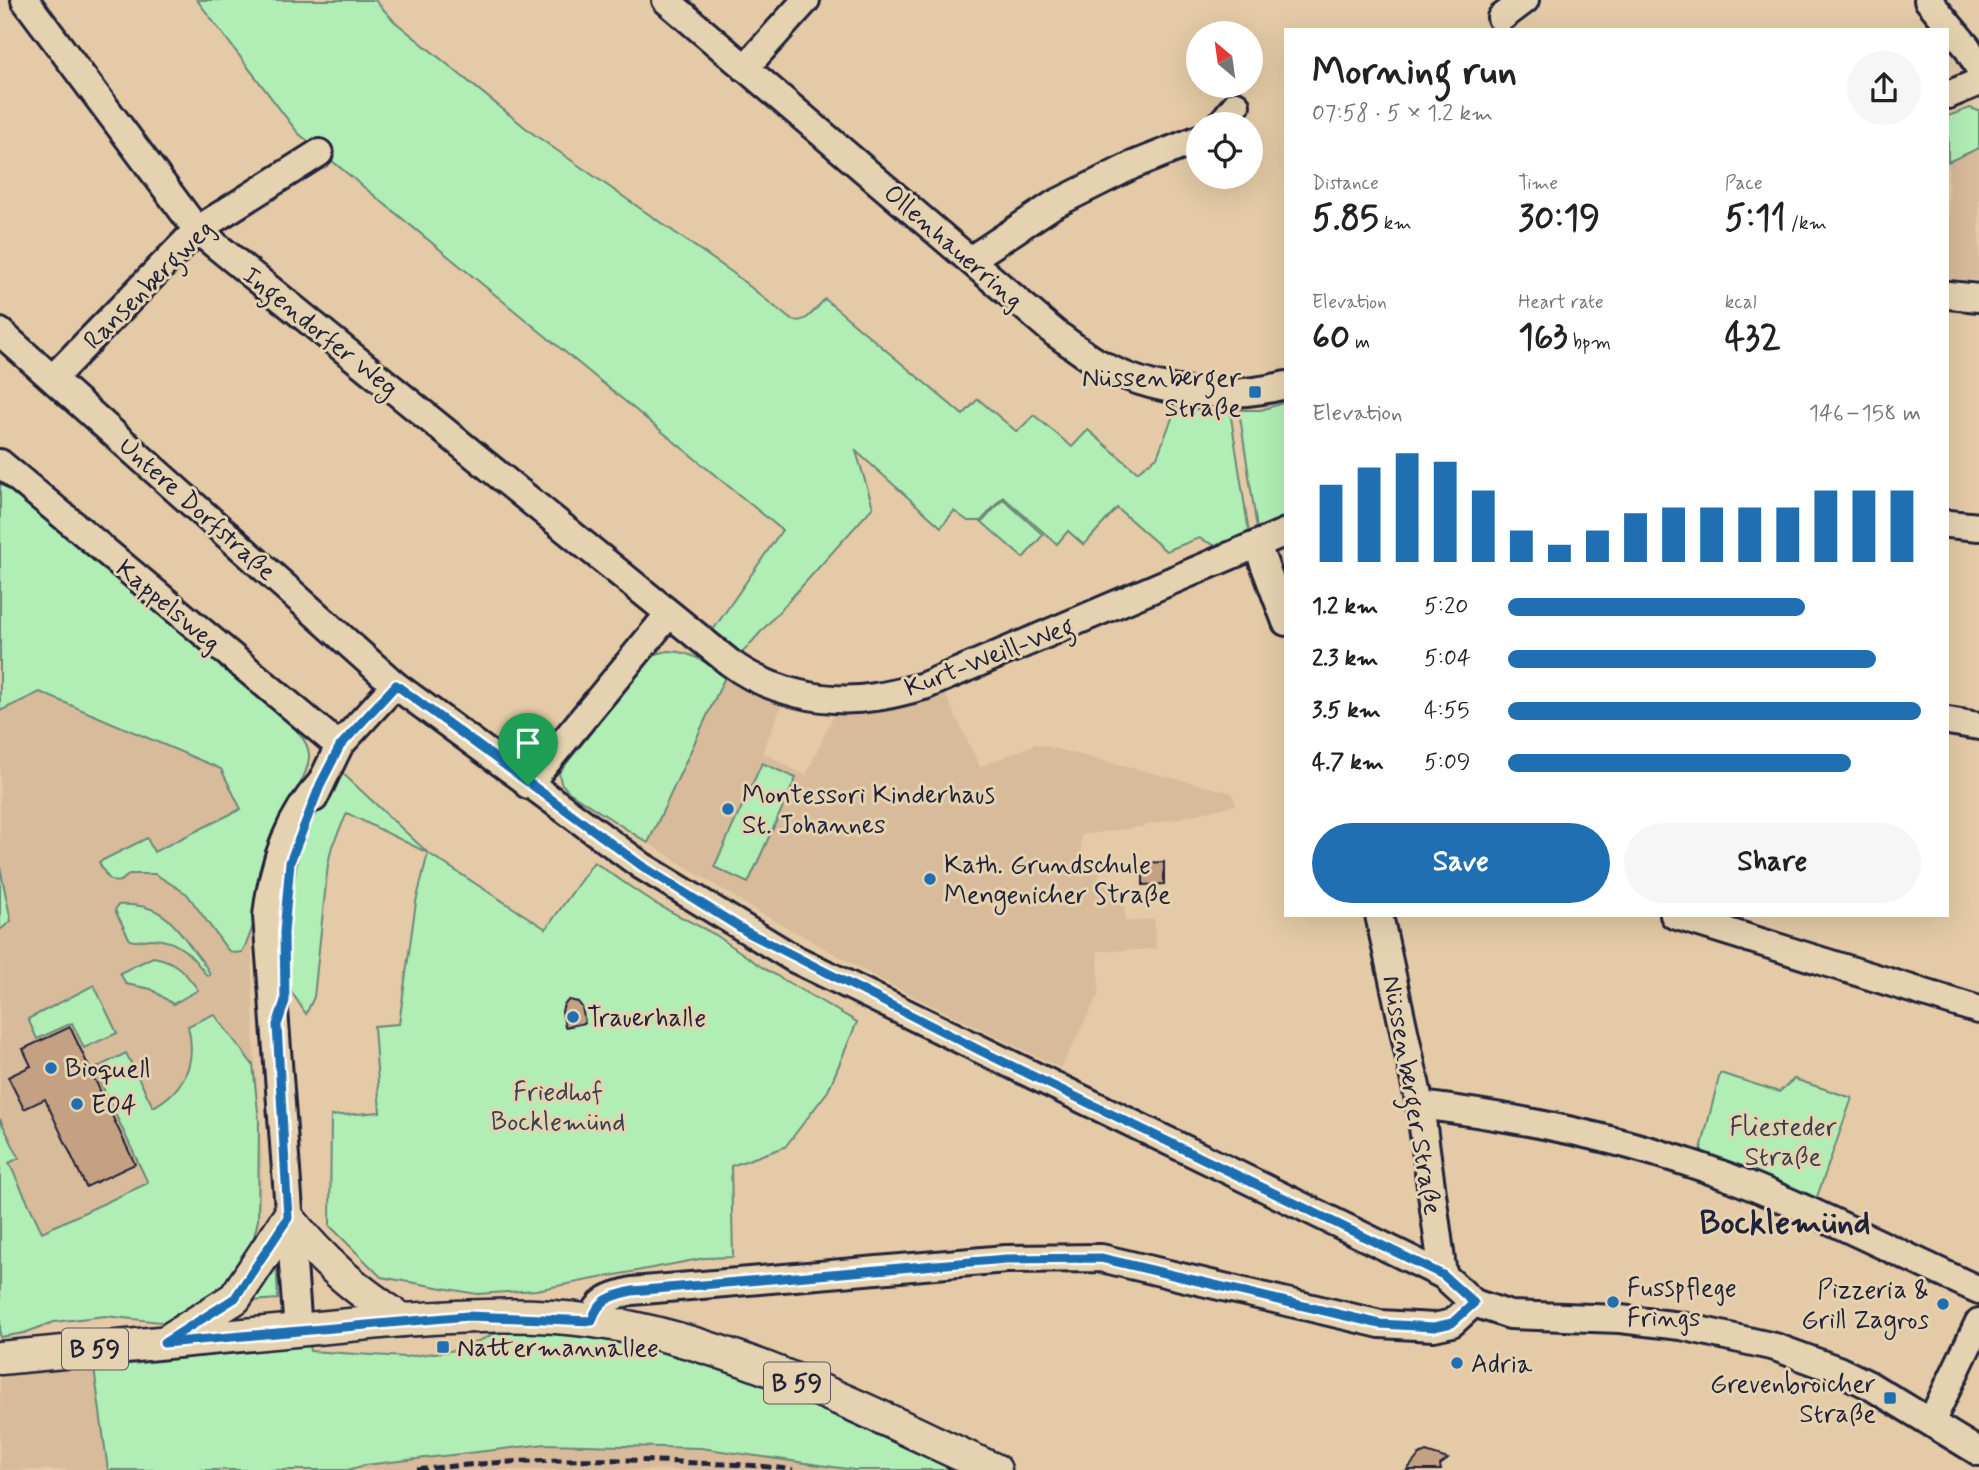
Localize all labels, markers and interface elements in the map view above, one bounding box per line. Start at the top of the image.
north arrow [1186,21,1264,98]
map controls [1186,21,1263,189]
text: Morning run [1312,48,1517,97]
button: share [1847,51,1921,125]
text: 07:58 · 5 × 1.2 km [1312,99,1493,129]
button: locate [1186,112,1263,189]
text: Distance [1312,171,1379,196]
text: Time [1518,171,1558,196]
text: Pace [1725,171,1762,196]
street label: Ollenhauerring [876,177,1030,318]
text: 5.85 [1312,196,1379,242]
text: 30:19 [1518,196,1600,242]
text: 5:11 [1725,196,1786,242]
text: km [1379,211,1412,236]
text: /km [1786,211,1827,236]
street label: Ransenbergweg [77,213,224,360]
street label: Ingendorfer Weg [233,259,405,408]
text: Elevation [1312,290,1387,315]
text: Heart rate [1518,290,1604,315]
text: kcal [1725,290,1757,315]
text: 60 [1312,315,1350,361]
text: 163 [1518,315,1568,361]
text: 432 [1725,315,1781,361]
text: m [1350,330,1370,355]
text: bpm [1568,330,1611,355]
place label: Nüssenberger Straße [1082,362,1242,426]
marker: Nüssenberger Straße [1247,384,1263,400]
text: Elevation [1312,399,1403,429]
text: 146–158 m [1809,399,1921,429]
street label: Untere Dorfstraße [111,430,283,589]
street label: Kappelsweg [108,553,227,660]
text: 1.2 km [1312,592,1378,622]
text: 5:20 [1424,592,1468,622]
street label: Kurt-Weill-Weg [900,610,1080,709]
text: 2.3 km [1312,644,1378,674]
text: 5:04 [1424,644,1471,674]
text: 3.5 km [1312,696,1381,726]
text: 4:55 [1424,696,1470,726]
pin [498,713,558,785]
icon: arrive [509,724,547,762]
text: 4.7 km [1312,748,1384,778]
text: 5:09 [1424,748,1471,778]
place label: Montessori Kinderhaus St. Johannes [742,779,995,843]
marker: Montessori Kinderhaus St. Johannes [720,801,736,817]
button: Save [1312,823,1610,903]
button: Share [1624,823,1921,903]
place label: Kath. Grundschule Mengenicher Straße [944,849,1171,915]
marker: Kath. Grundschule Mengenicher Straße [922,871,938,887]
street label: Nüssenberger Straße [1370,973,1449,1218]
place label: Trauerhalle [587,1002,706,1036]
marker: Trauerhalle [565,1009,581,1025]
place label: Bioquell [65,1053,151,1087]
marker: Bioquell [43,1060,59,1076]
park label: Friedhof Bocklemünd [491,1076,625,1140]
place label: E04 [91,1089,137,1123]
marker: E04 [69,1096,85,1112]
park label: Fliesteder Straße [1730,1111,1837,1175]
district label: Bocklemünd [1700,1202,1870,1246]
place label: Fusspflege Frings [1627,1272,1737,1336]
place label: Pizzeria & Grill Zagros [1801,1274,1929,1340]
marker: Fusspflege Frings [1605,1294,1621,1310]
marker: Pizzeria & Grill Zagros [1935,1296,1951,1312]
road number: B 59 [62,1329,128,1370]
place label: Nattermannallee [457,1332,659,1366]
marker: Nattermannallee [435,1339,451,1355]
place label: Adria [1471,1348,1533,1382]
marker: Adria [1449,1355,1465,1371]
road number: B 59 [764,1363,830,1404]
place label: Grevenbroicher Straße [1710,1368,1876,1432]
marker: Grevenbroicher Straße [1882,1390,1898,1406]

